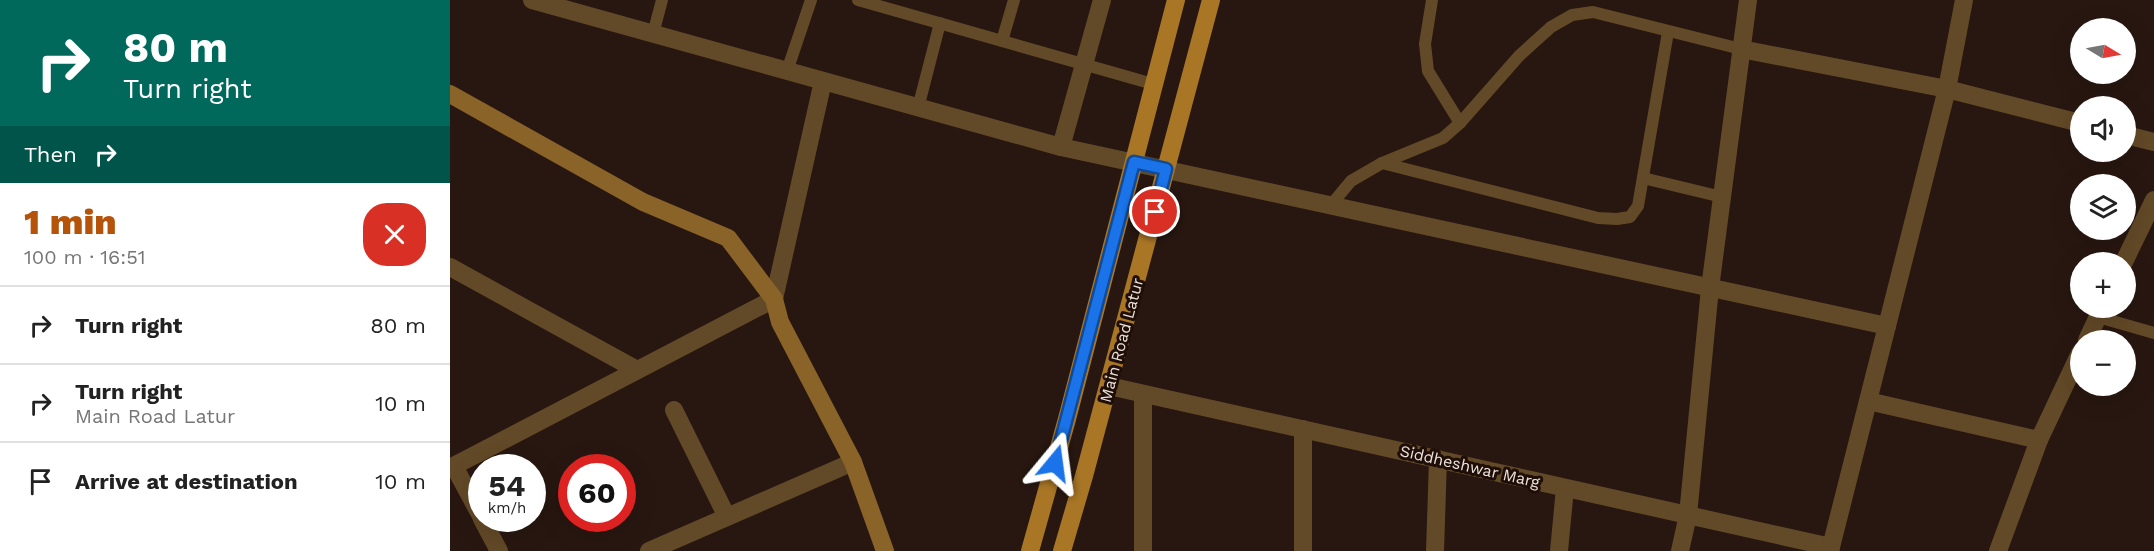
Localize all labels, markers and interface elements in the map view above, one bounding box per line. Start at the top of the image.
north arrow [2070,18,2136,84]
map controls [2070,18,2136,396]
text: 80 m [123,23,228,72]
icon: right [24,24,102,102]
text: Turn right [123,73,252,105]
button: sound [2070,96,2136,162]
icon: right [89,138,122,171]
text: Then [24,142,77,167]
button: layers [2070,174,2136,240]
pin [1129,186,1180,237]
icon: arrive [1138,195,1171,228]
text: 1 min [24,201,117,243]
button: close [363,203,426,266]
text: 100 m · 16:51 [24,245,146,269]
button: + [2070,252,2136,318]
street label: Main Road Latur [1096,275,1147,404]
icon: right [24,309,57,342]
text: Turn right [75,313,182,338]
text: 80 m [370,313,426,338]
button: − [2070,330,2136,396]
text: Turn right [75,379,182,404]
icon: right [24,387,57,420]
text: 10 m [375,391,426,416]
text: Main Road Latur [75,404,235,428]
position arrow [1023,431,1087,495]
street label: Siddheshwar Marg [1398,441,1542,492]
speed limit sign: 60 [558,454,636,532]
icon: arrive [24,465,57,498]
text: 54 [489,468,525,503]
text: Arrive at destination [75,469,298,494]
text: 10 m [375,469,426,494]
text: km/h [488,499,526,517]

